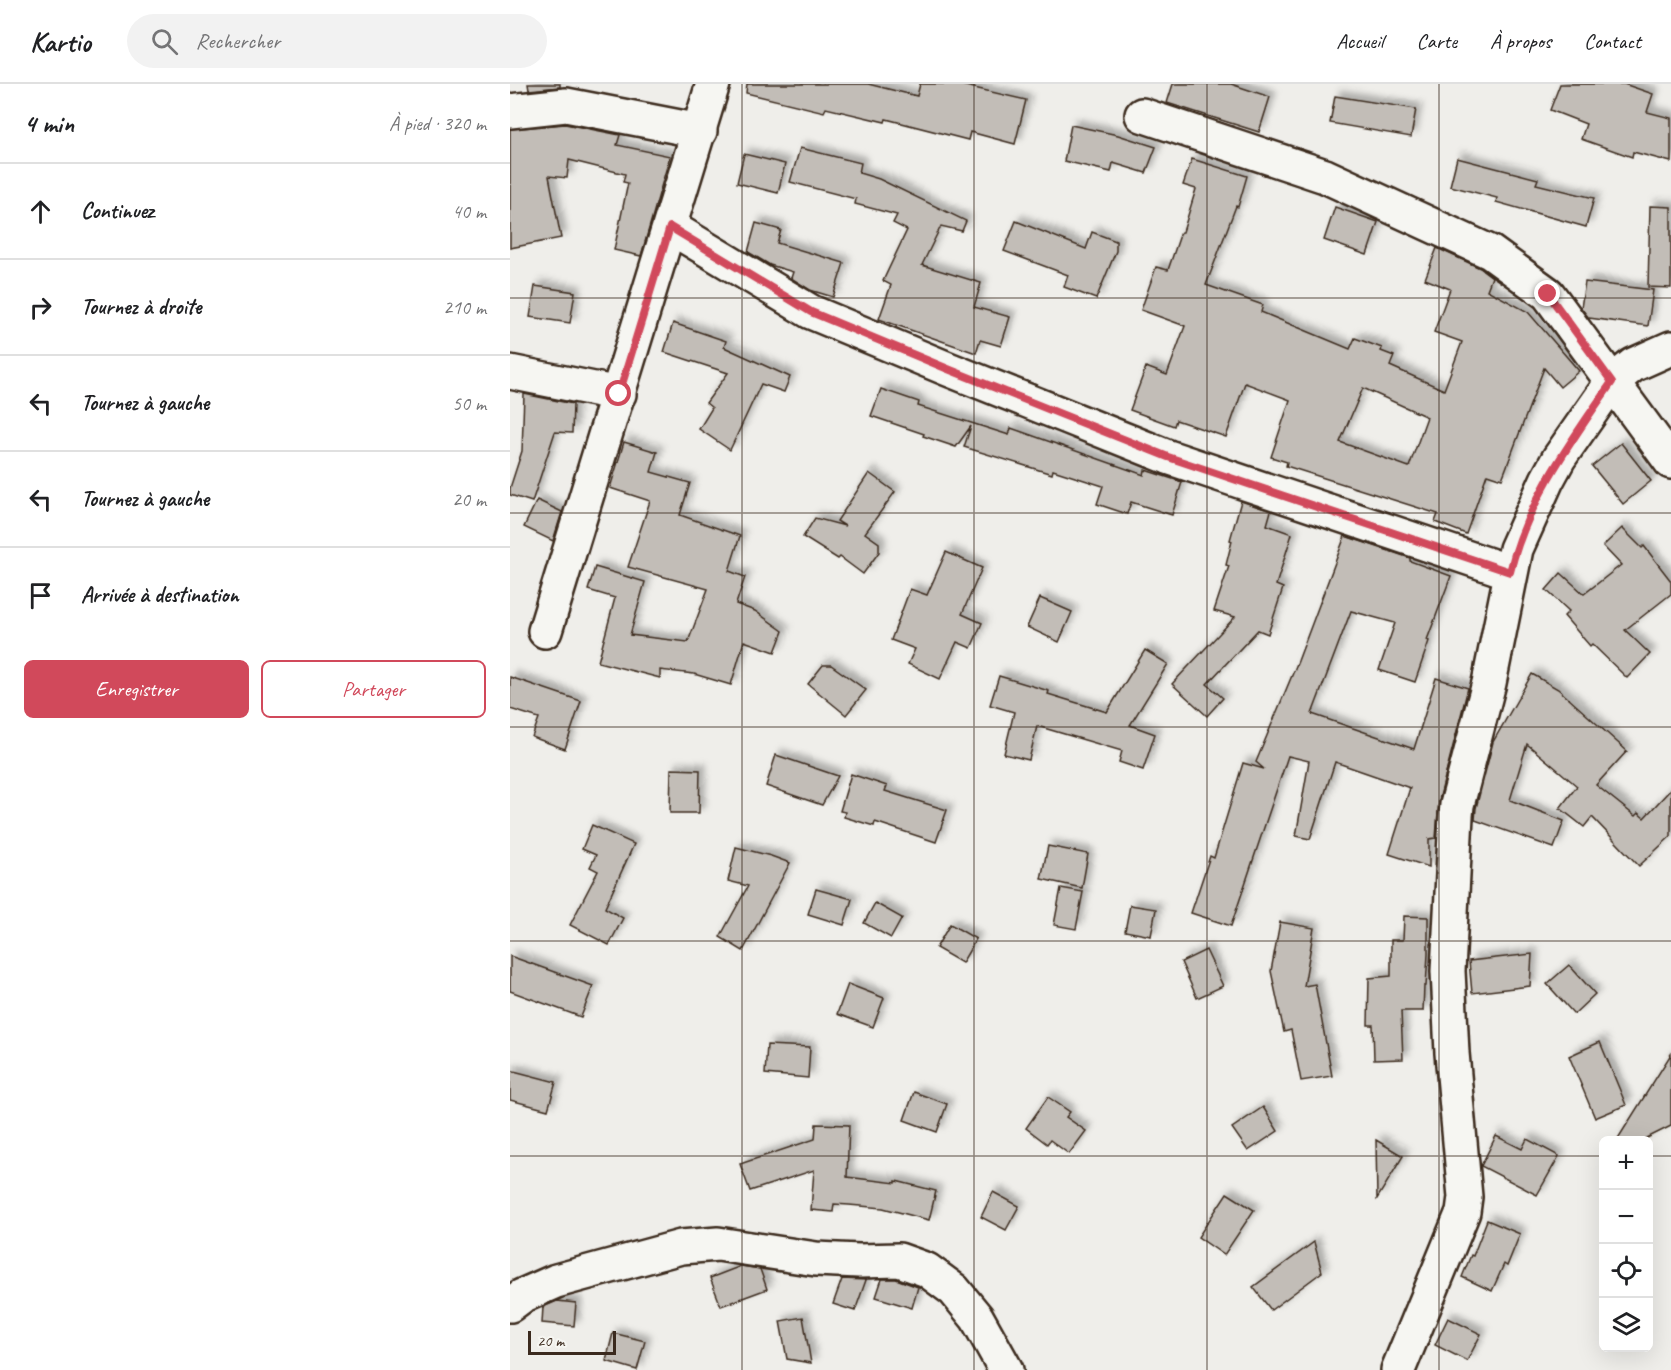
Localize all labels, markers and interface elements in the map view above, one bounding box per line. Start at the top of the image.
search box [127,14,547,68]
text: Kartio [30,24,91,59]
icon: search [148,25,181,58]
text: Rechercher [196,27,280,55]
text: Accueil [1336,28,1384,54]
text: Carte [1417,28,1457,54]
text: À propos [1490,28,1551,54]
text: Contact [1584,28,1641,54]
text: 4 min [24,107,74,140]
text: À pied · 320 m [389,111,486,136]
icon: ahead [24,195,57,228]
text: Continuez [81,197,154,225]
text: 40 m [452,199,486,224]
route end [1534,280,1560,306]
icon: right [24,291,57,324]
text: Tournez à droite [81,293,201,321]
text: 210 m [443,295,486,320]
route start [605,380,631,406]
icon: left [24,387,57,420]
text: Tournez à gauche [81,389,209,417]
text: 50 m [452,391,486,416]
icon: left [24,483,57,516]
text: Tournez à gauche [81,485,209,513]
text: 20 m [452,487,486,512]
icon: arrive [24,579,57,612]
text: Arrivée à destination [81,581,239,609]
button: Enregistrer [24,660,249,718]
button: Partager [261,660,486,718]
map controls [1599,1136,1653,1352]
button: + [1599,1136,1653,1190]
button: − [1599,1190,1653,1244]
button: locate [1599,1244,1653,1298]
button: layers [1599,1298,1653,1352]
scale bar [528,1328,616,1356]
text: 20 m [537,1331,564,1351]

